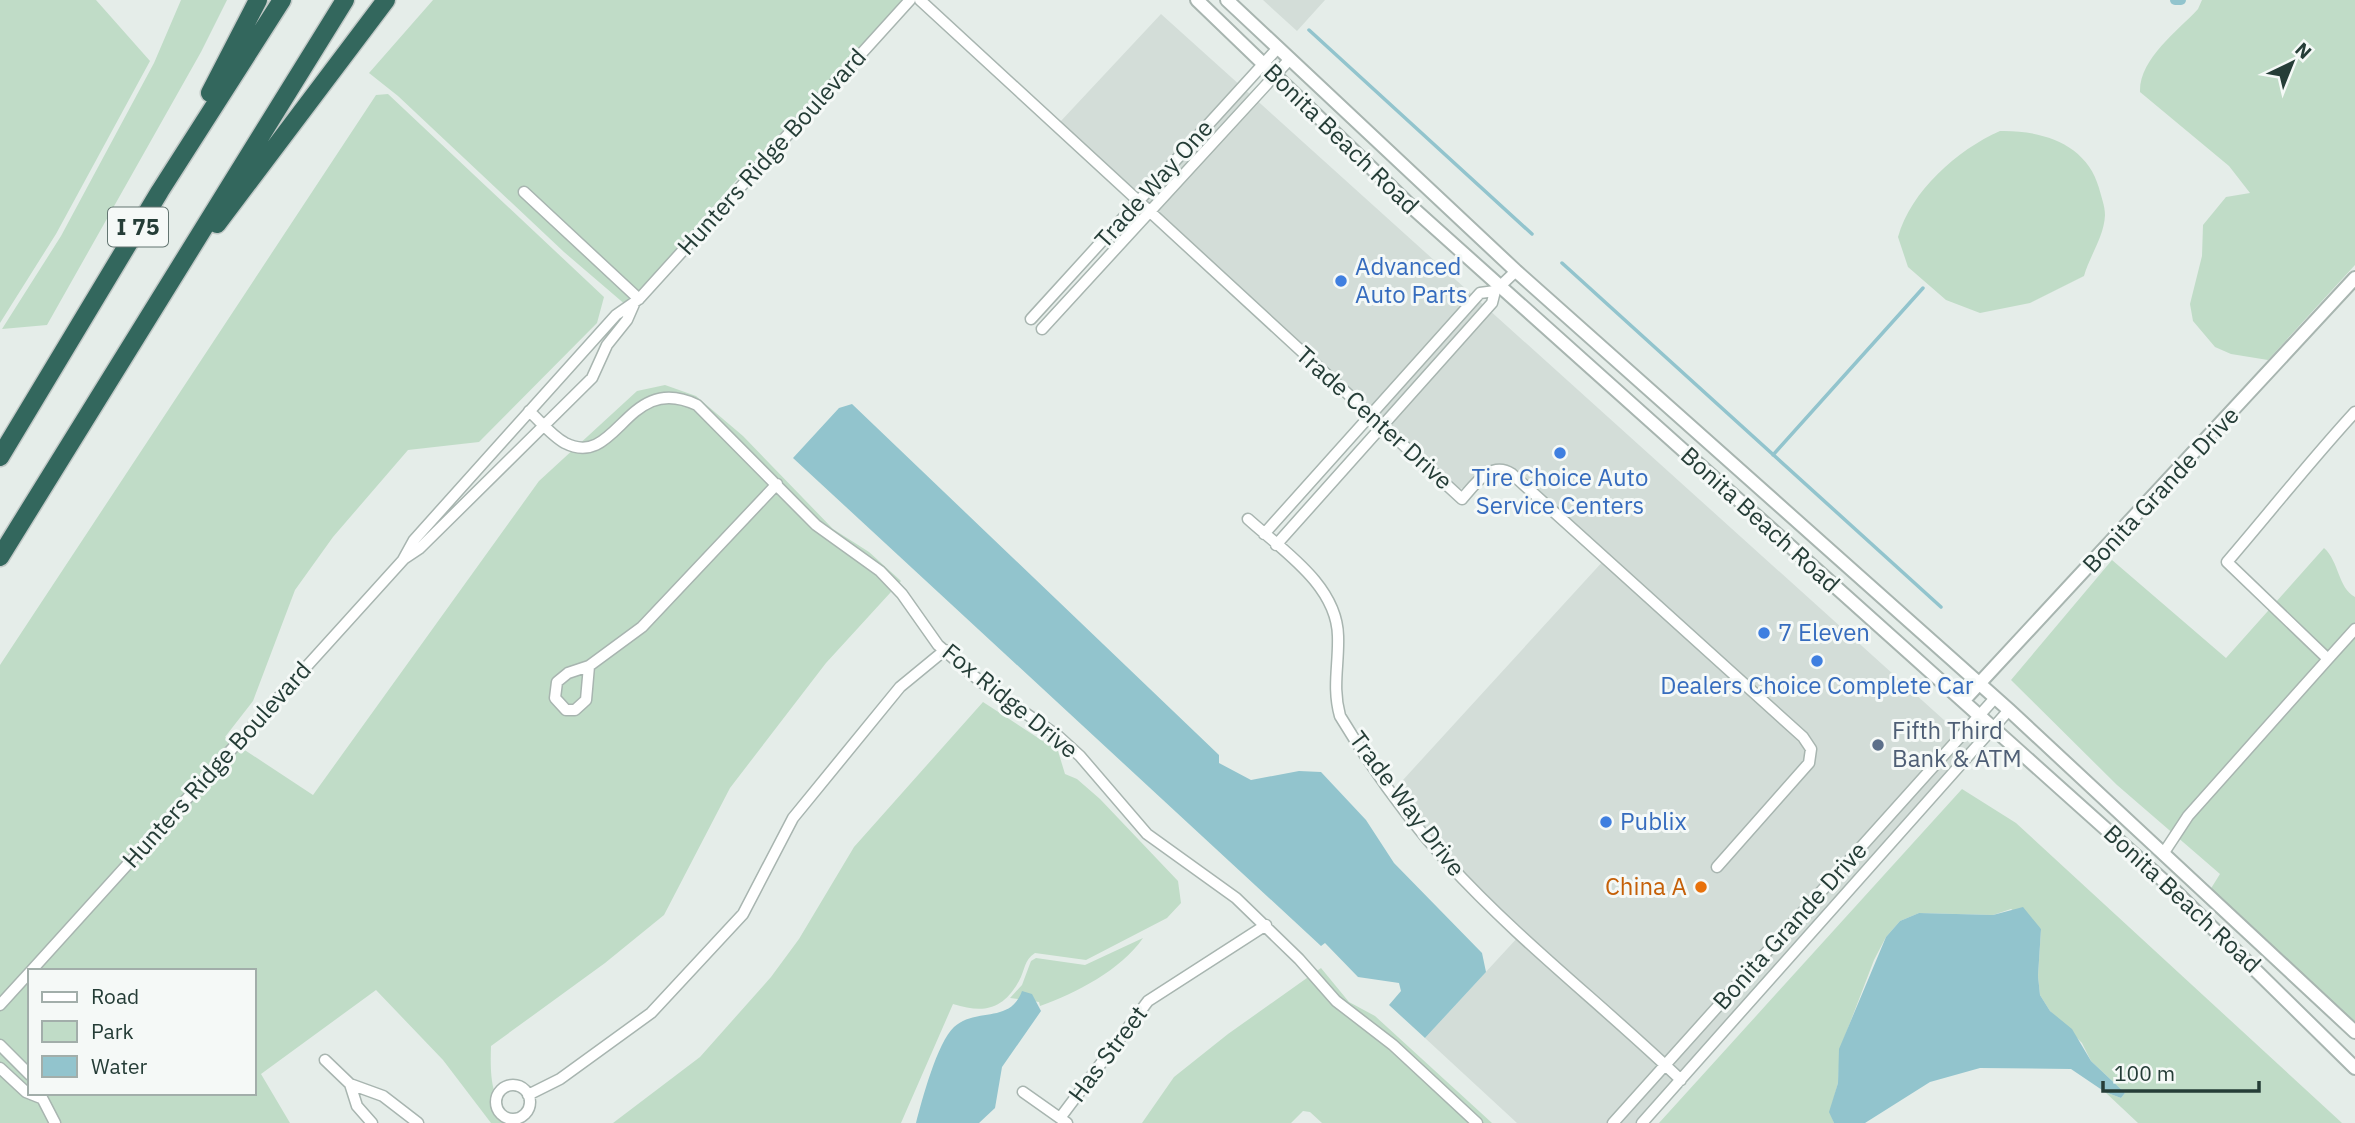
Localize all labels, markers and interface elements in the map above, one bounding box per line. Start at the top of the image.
north arrow [2257,28,2327,98]
text: N [2290,37,2317,64]
street label: Hunters Ridge Boulevard [670,41,873,262]
street label: Bonita Beach Road [1257,56,1426,221]
street label: Trade Way One [1087,112,1219,254]
road number: I 75 [108,208,168,246]
place label: Advanced Auto Parts [1355,250,1468,310]
marker: Advanced Auto Parts [1333,273,1349,289]
street label: Trade Center Drive [1290,338,1460,496]
street label: Bonita Grande Drive [2075,399,2246,579]
street label: Bonita Beach Road [1674,439,1847,599]
marker: Tire Choice Auto Service Centers [1552,445,1568,461]
place label: Tire Choice Auto Service Centers [1472,461,1648,521]
place label: 7 Eleven [1778,616,1870,648]
marker: 7 Eleven [1756,625,1772,641]
street label: Fox Ridge Drive [936,636,1085,765]
marker: Dealers Choice Complete Car [1809,653,1825,669]
street label: Hunters Ridge Boulevard [115,654,318,875]
place label: Dealers Choice Complete Car [1660,669,1974,701]
place label: Fifth Third Bank & ATM [1892,714,2022,774]
street label: Trade Way Drive [1343,724,1473,883]
marker: Fifth Third Bank & ATM [1870,737,1886,753]
place label: Publix [1620,805,1687,837]
marker: Publix [1598,814,1614,830]
street label: Bonita Beach Road [2097,817,2268,979]
street label: Bonita Grande Drive [1705,834,1873,1016]
place label: China A [1605,870,1687,902]
marker: China A [1693,879,1709,895]
legend [28,969,256,1095]
text: Road [91,982,139,1010]
street label: Has Street [1060,999,1154,1108]
text: Park [91,1017,134,1045]
scale bar [2103,1050,2259,1094]
text: Water [91,1052,148,1080]
text: 100 m [2114,1059,2175,1087]

